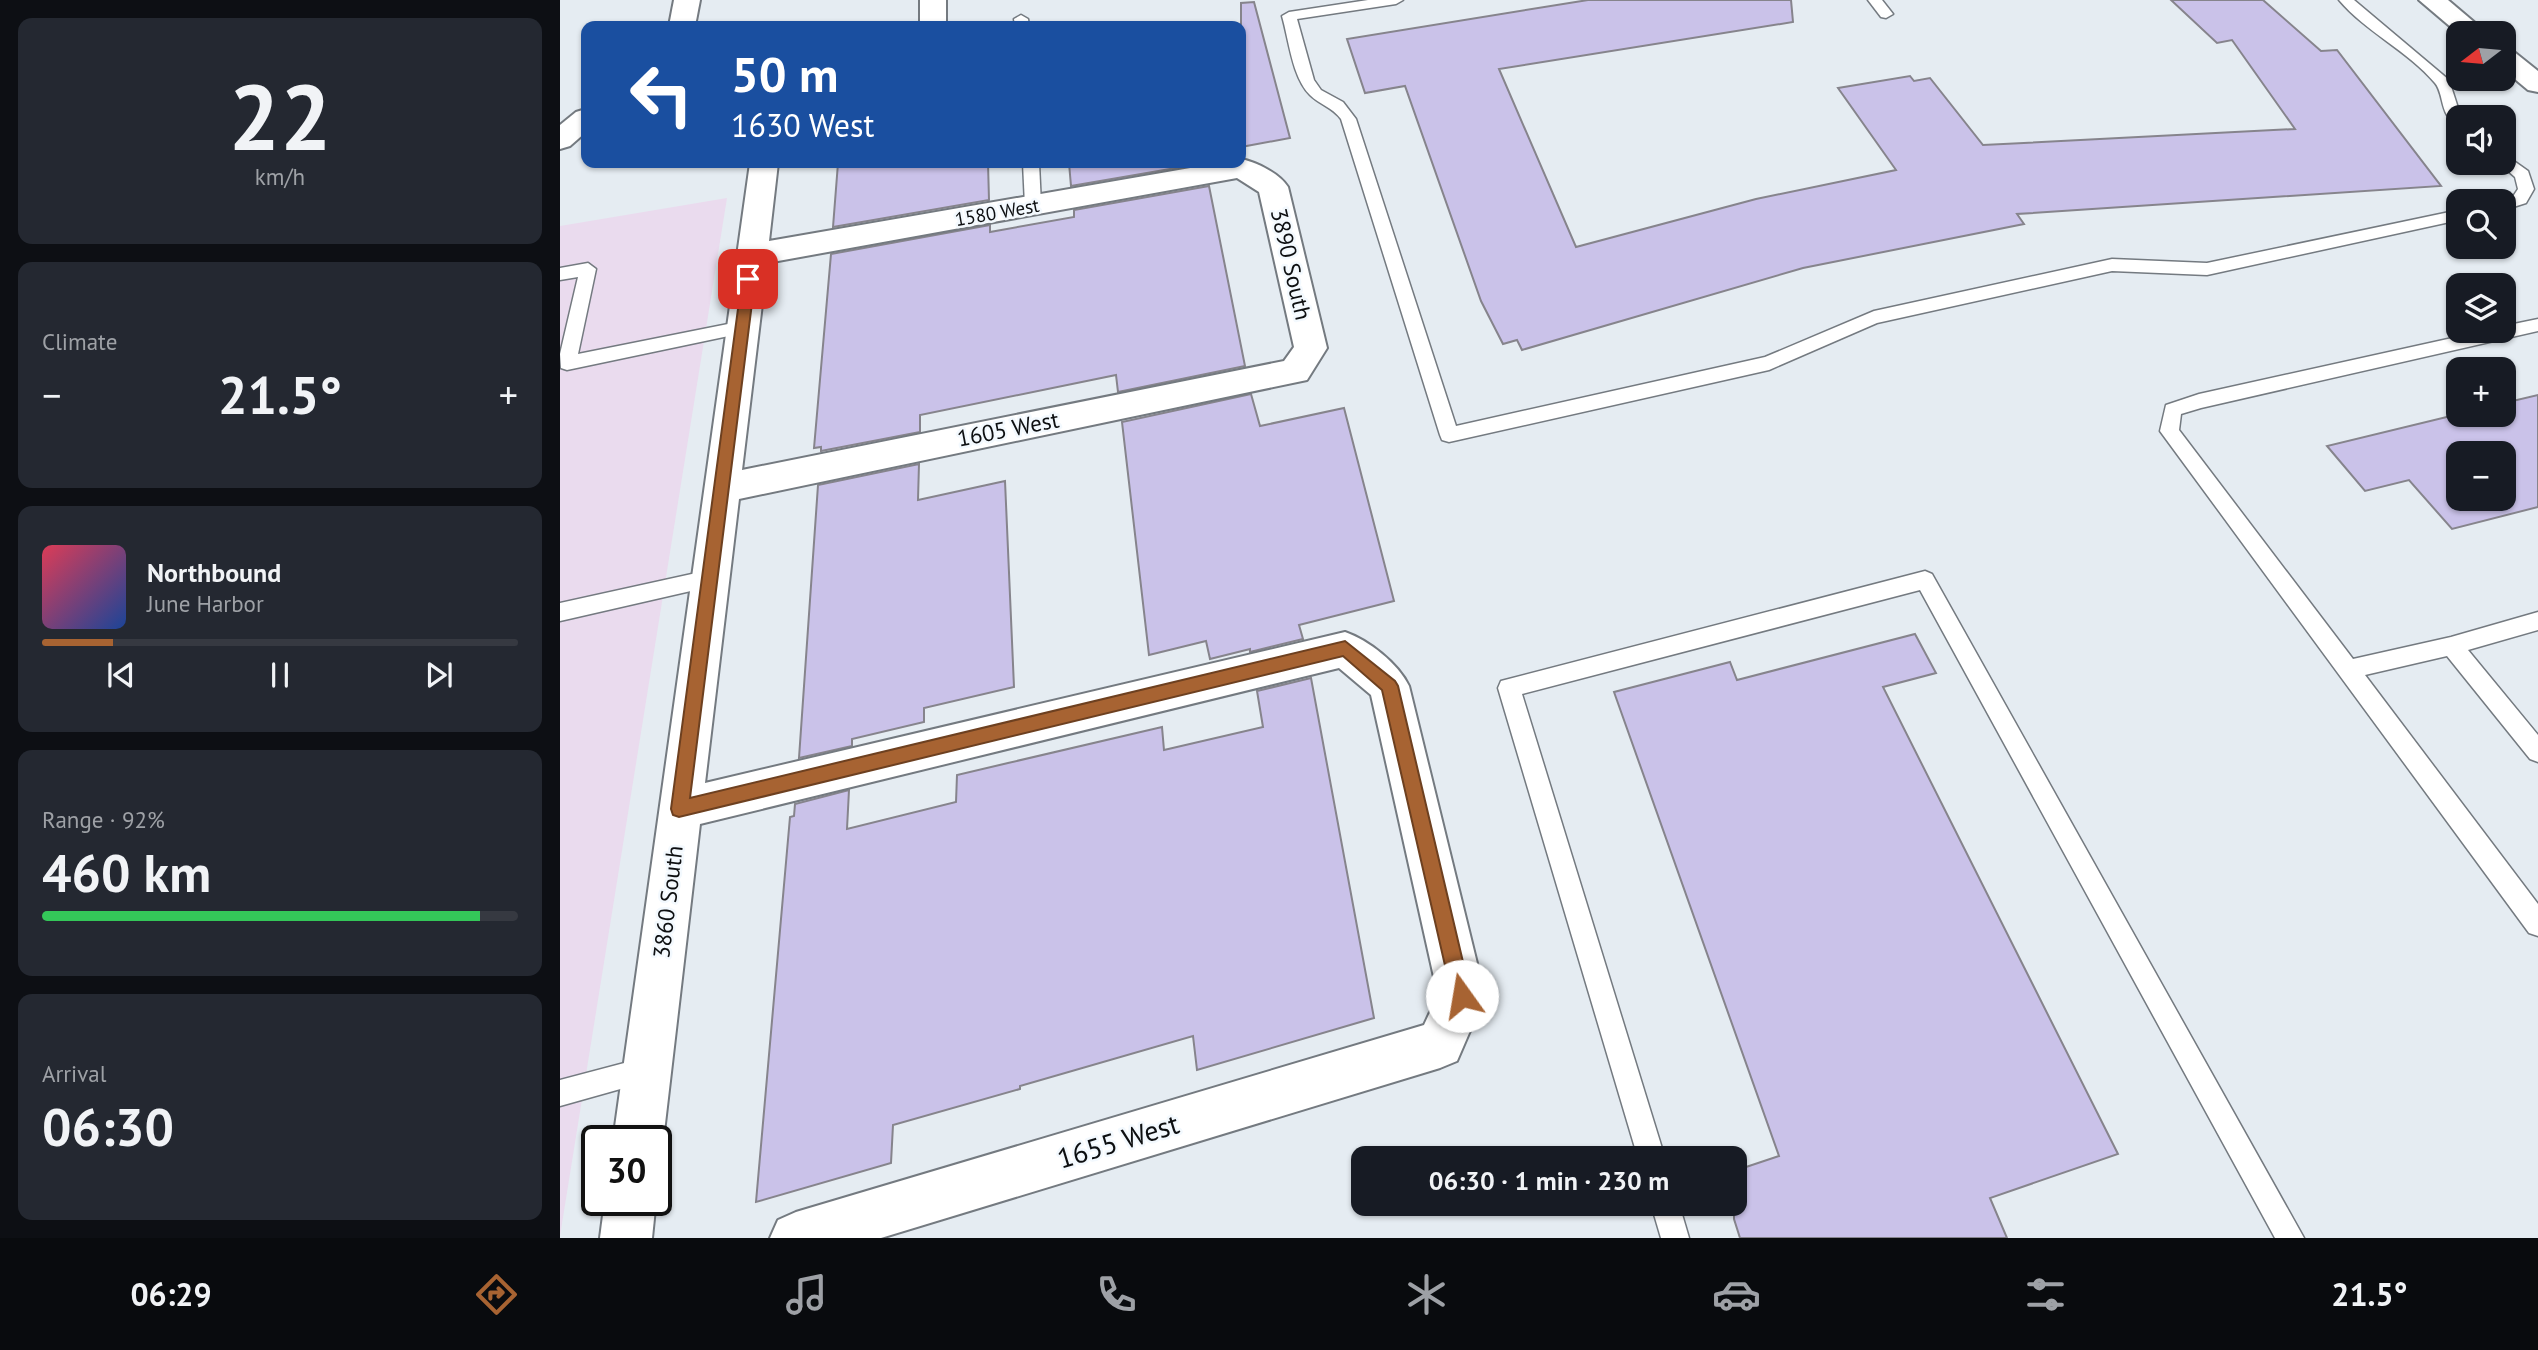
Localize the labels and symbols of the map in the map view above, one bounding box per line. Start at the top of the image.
north arrow [2446,21,2516,91]
street label: 1580 West [953,193,1042,231]
street label: 3890 South [1265,205,1318,322]
pin [718,249,778,309]
street label: 1605 West [955,404,1061,453]
street label: 3860 South [646,844,689,960]
position arrow [1425,959,1499,1033]
street label: 1655 West [1052,1104,1184,1177]
speed limit sign: 30 [581,1125,672,1216]

